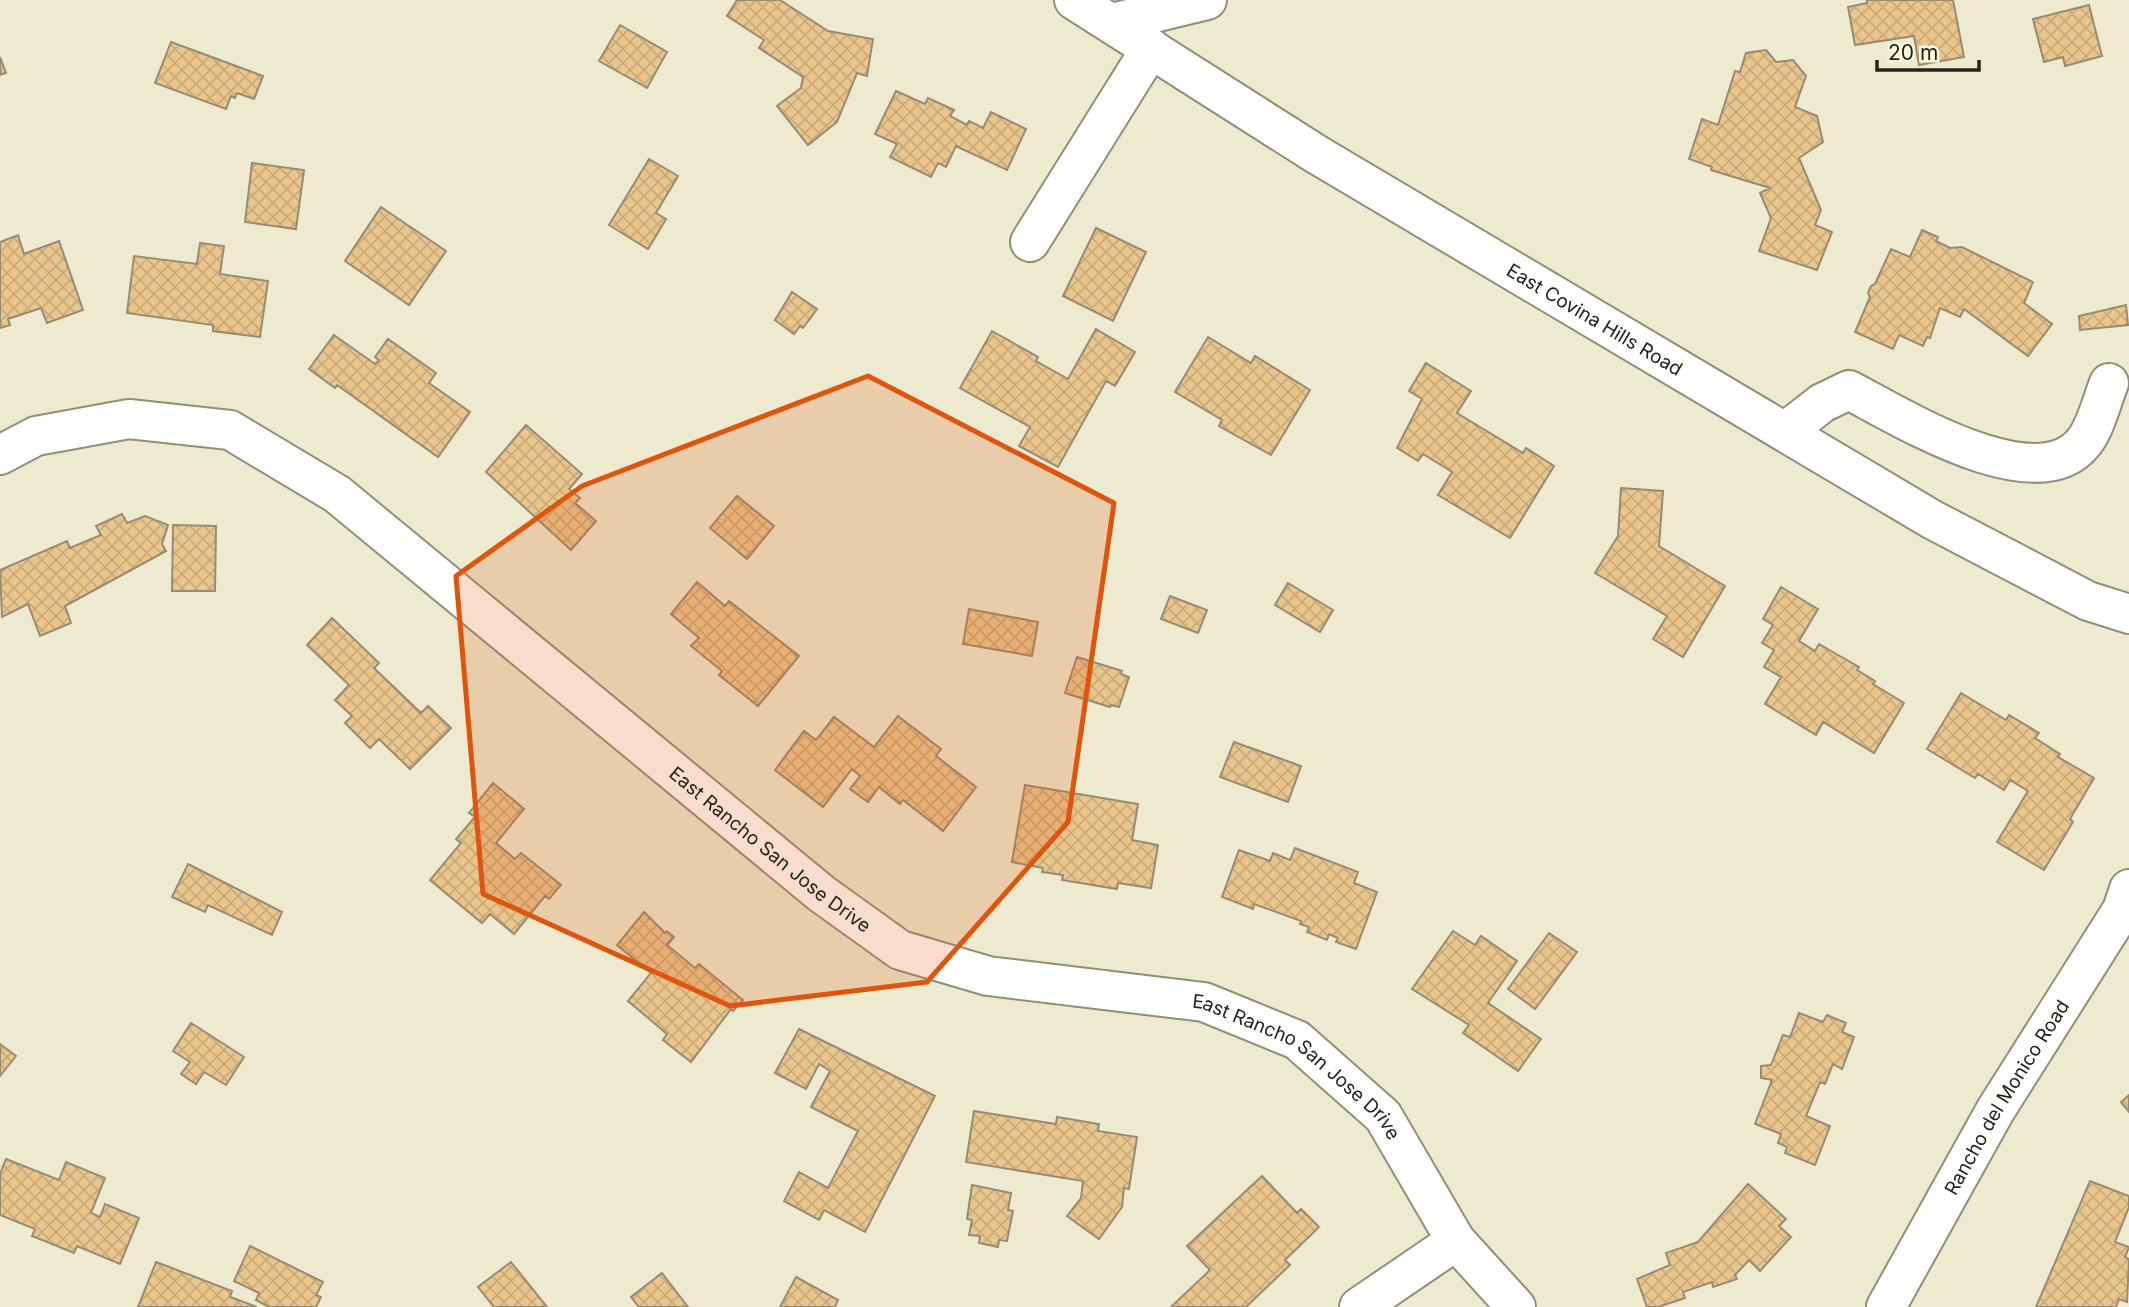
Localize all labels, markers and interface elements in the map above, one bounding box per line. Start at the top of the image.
scale bar [1877,28,1979,72]
text: 20 m [1888,40,1938,65]
street label: East Covina Hills Road [1503,259,1687,381]
street label: East Rancho San Jose Drive [665,762,875,937]
street label: East Rancho San Jose Drive [1191,990,1405,1144]
street label: Rancho del Monico Road [1940,996,2074,1199]

